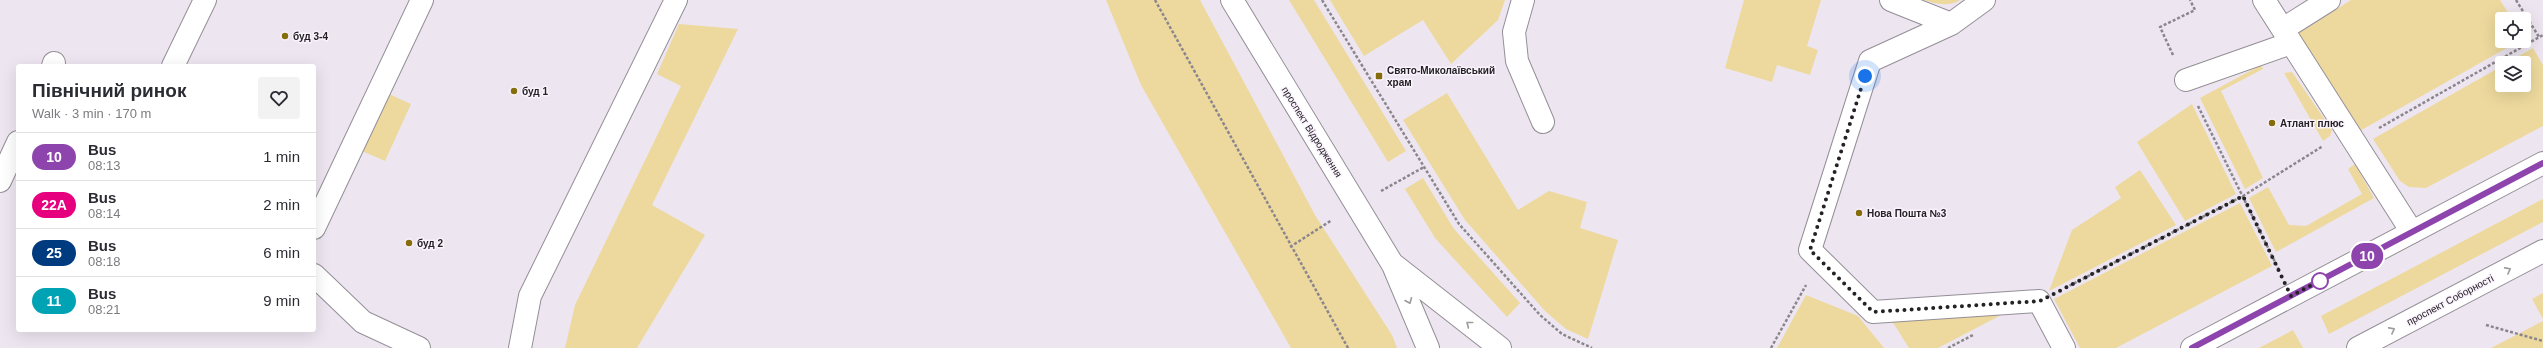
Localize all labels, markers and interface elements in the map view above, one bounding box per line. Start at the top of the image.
map controls [2495,12,2531,92]
button: locate [2495,12,2531,48]
marker: буд 3-4 [280,31,290,41]
place label: буд 3-4 [293,31,328,42]
button: layers [2495,56,2531,92]
place label: Свято-Миколаївський храм [1387,65,1495,88]
your location [1855,66,1875,86]
marker: Свято-Миколаївський храм [1374,71,1384,81]
button: heart [258,77,300,119]
text: Північний ринок [32,80,186,101]
street label: проспект Відродження [1280,85,1344,179]
marker: буд 1 [509,86,519,96]
place label: буд 1 [522,86,548,97]
text: Walk · 3 min · 170 m [32,106,151,121]
marker: Атлант плюс [2267,118,2277,128]
place label: Атлант плюс [2280,118,2344,129]
text: Bus [88,141,116,158]
text: 1 min [263,148,300,165]
text: 10 [46,149,62,165]
text: 08:13 [88,158,121,173]
text: Bus [88,189,116,206]
text: 2 min [263,196,300,213]
text: 22А [41,197,67,213]
text: 08:14 [88,206,121,221]
marker: Нова Пошта №3 [1854,208,1864,218]
place label: Нова Пошта №3 [1867,208,1947,219]
text: Bus [88,237,116,254]
marker: буд 2 [404,238,414,248]
place label: буд 2 [417,238,443,249]
line badge: 10 [2349,243,2385,269]
text: 6 min [263,244,300,261]
text: 25 [46,245,62,261]
text: 10 [2359,248,2375,264]
text: 08:18 [88,254,121,269]
one-way arrow [2503,267,2511,275]
unlabelled marker [2311,272,2329,290]
street label: проспект Соборності [2405,272,2495,328]
text: Bus [88,285,116,302]
text: 9 min [263,292,300,309]
text: 11 [47,293,61,309]
one-way arrow [1404,297,1412,304]
text: 08:21 [88,302,121,317]
one-way arrow [1466,322,1473,329]
one-way arrow [2388,327,2396,335]

